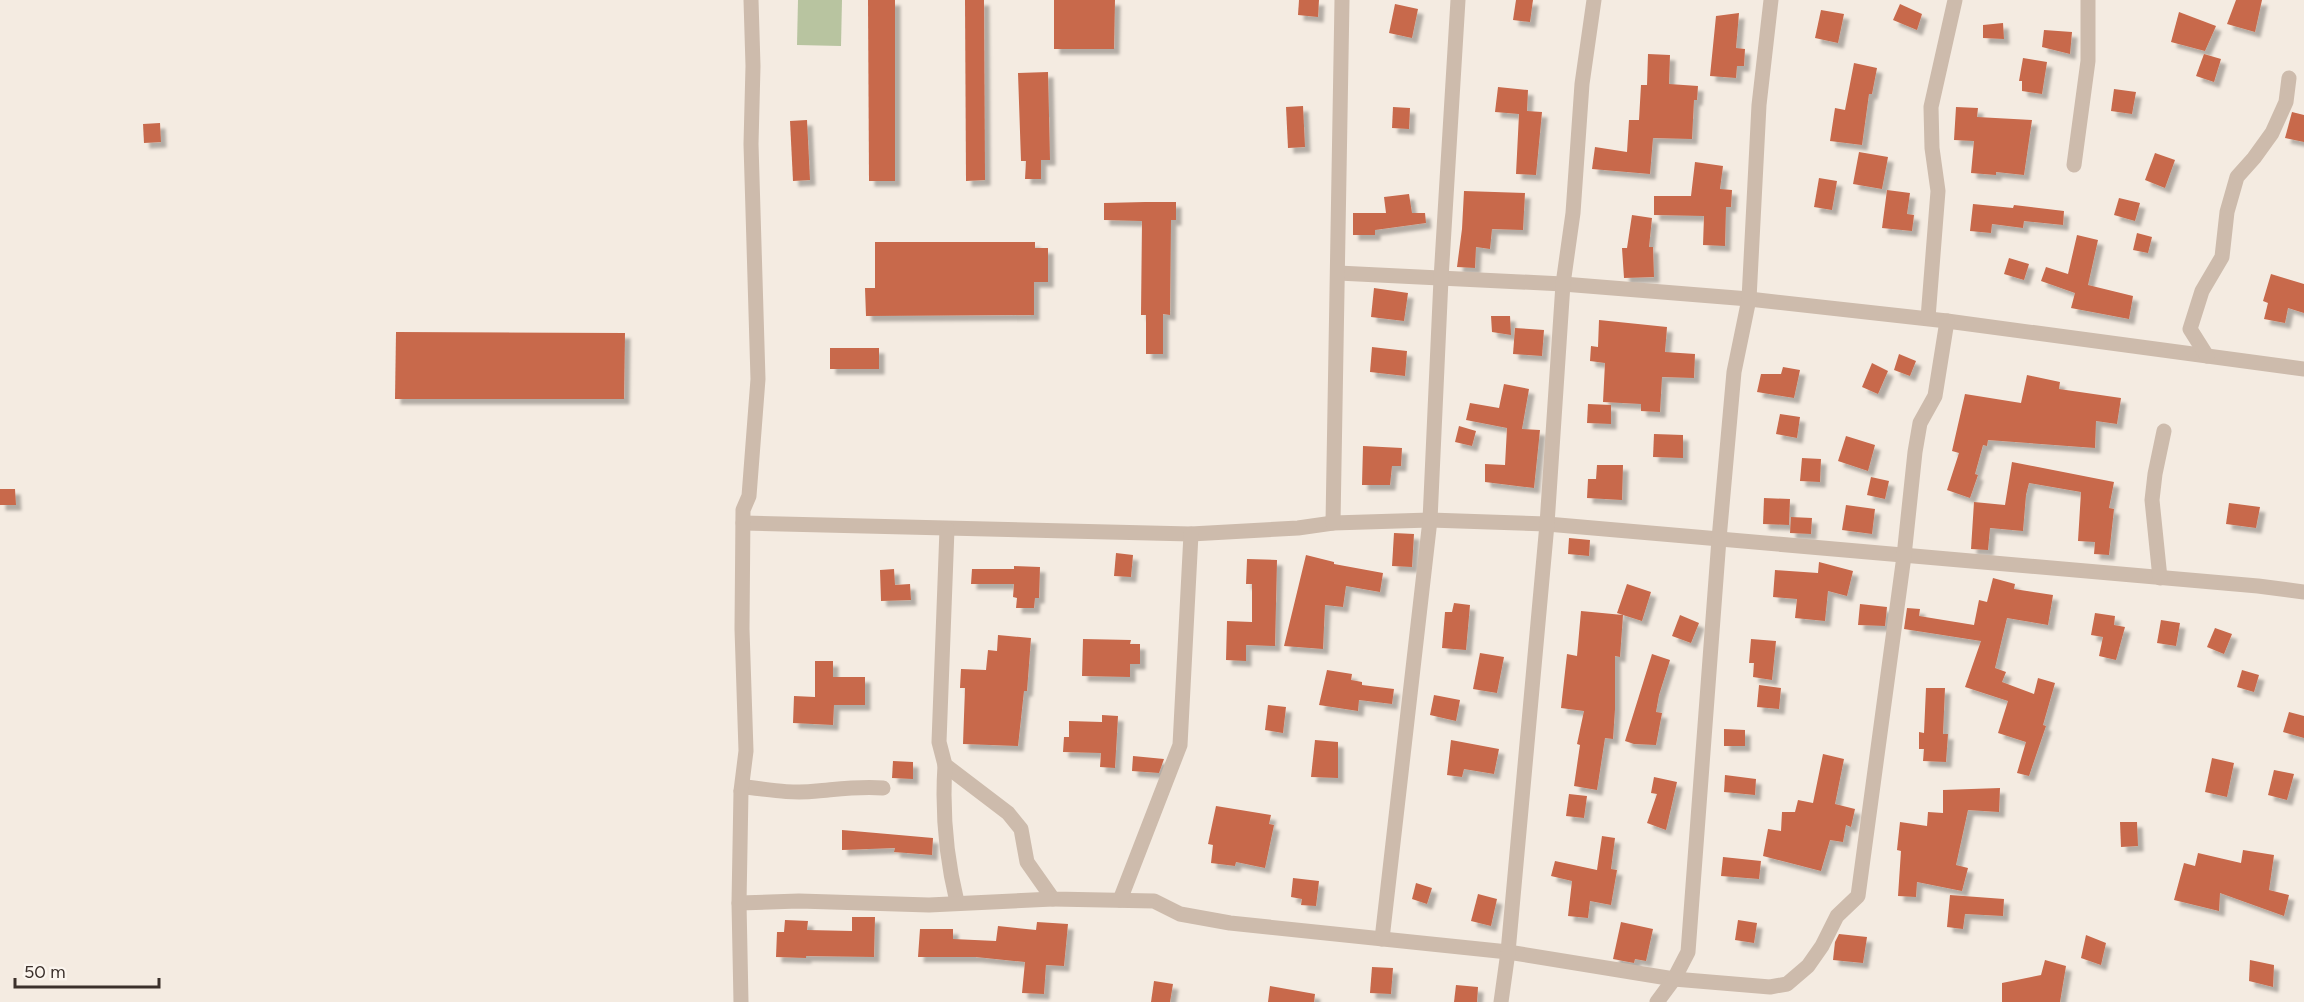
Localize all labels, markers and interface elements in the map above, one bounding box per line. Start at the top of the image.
scale bar [15,951,159,989]
text: 50 m [24,961,66,983]

